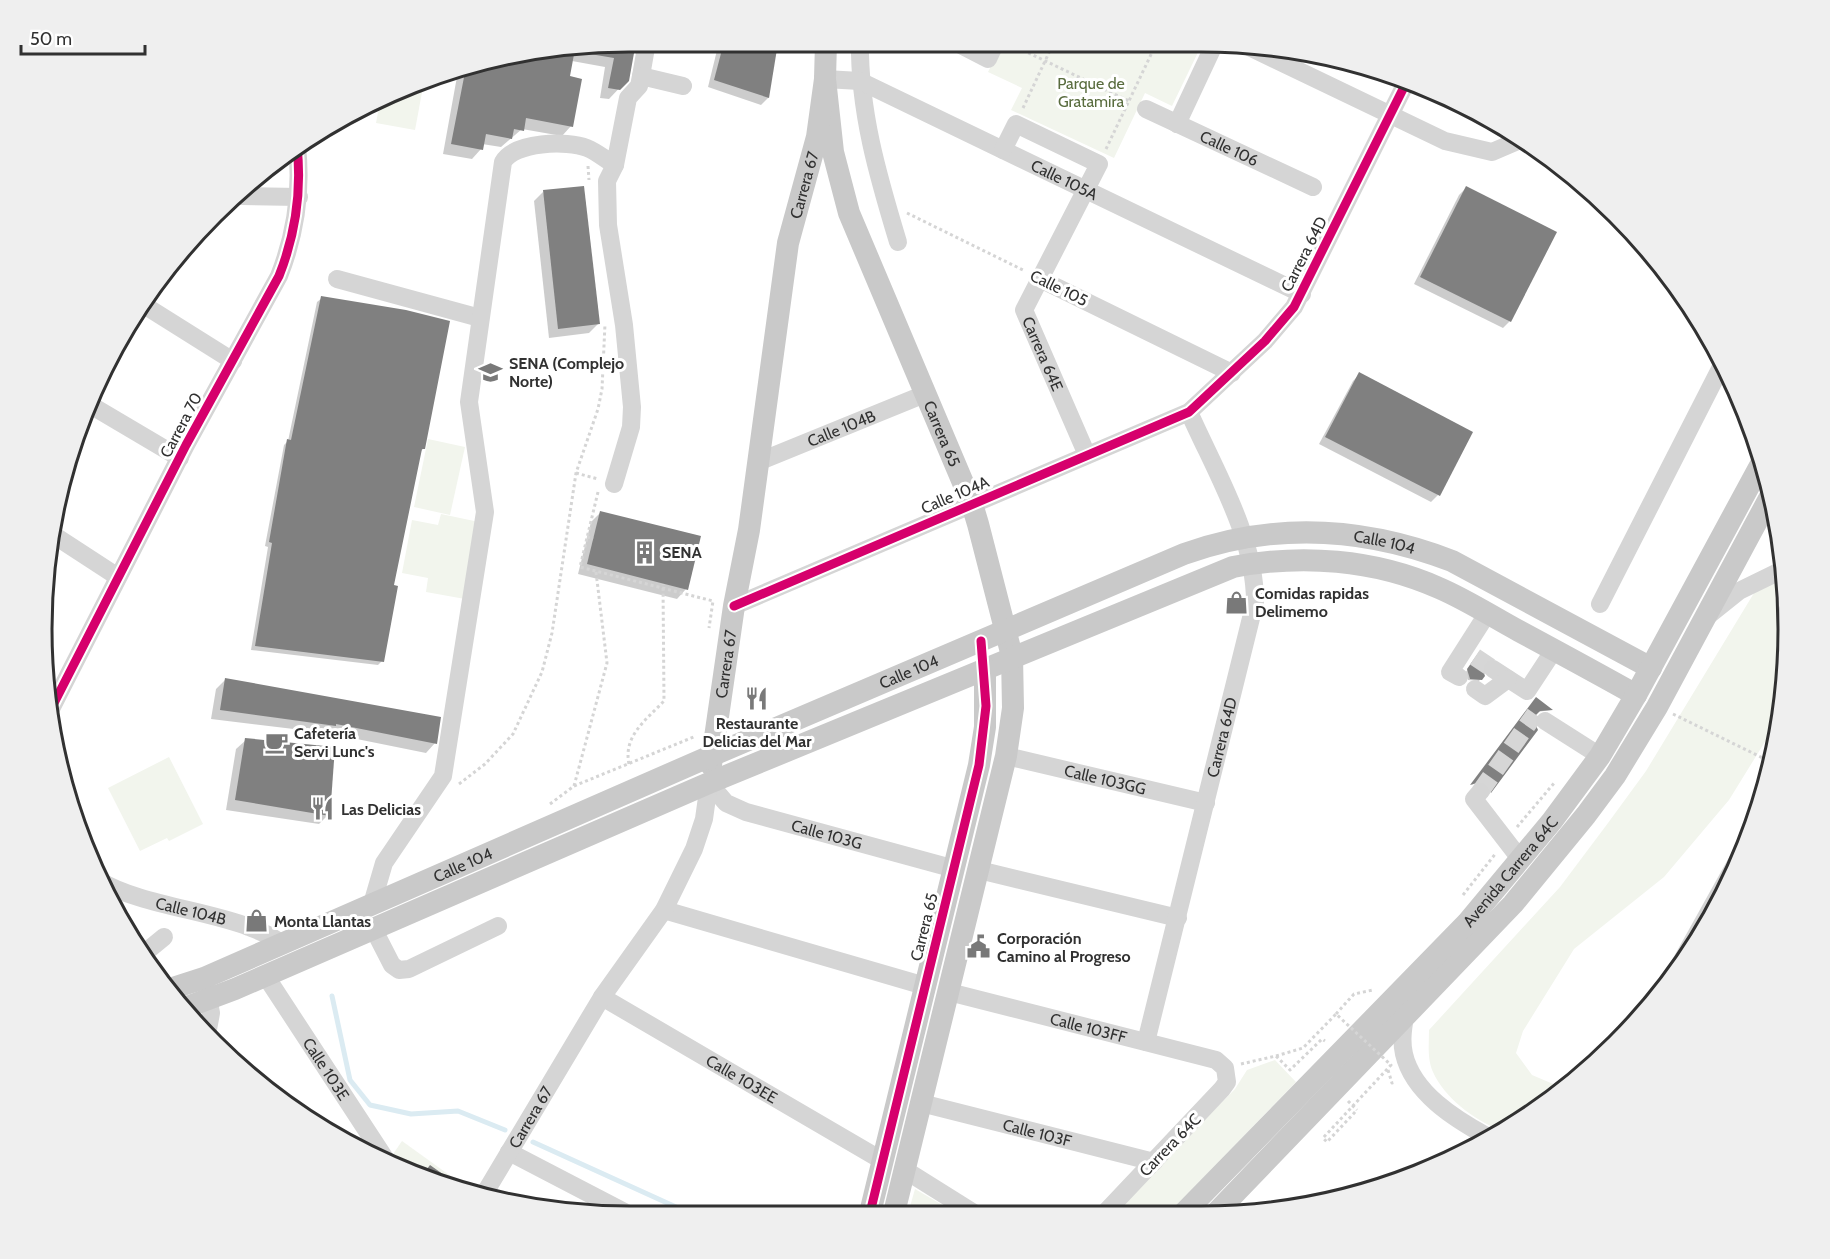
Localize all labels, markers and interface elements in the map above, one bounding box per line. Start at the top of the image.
scale bar [21,18,146,56]
text: 50 m [30,28,72,50]
park label: Parque de Gratamira [1057,74,1125,111]
street label: Calle 106 [1197,126,1262,170]
street label: Carrera 67 [786,149,822,221]
street label: Calle 105A [1028,155,1101,204]
street label: Carrera 64D [1277,213,1331,295]
street label: Calle 105 [1027,266,1091,310]
street label: Carrera 64E [1019,314,1068,394]
place label: SENA (Complejo Norte) [509,354,624,391]
school or university icon: SENA (Complejo Norte) [478,359,504,385]
street label: Carrera 70 [156,389,206,461]
street label: Carrera 65 [920,398,965,469]
street label: Calle 104B [804,406,879,450]
street label: Calle 104A [918,472,992,518]
street label: Calle 104 [1352,526,1417,558]
building icon: SENA [631,539,657,565]
place label: SENA [662,543,702,562]
place label: Comidas rapidas Delimemo [1255,584,1369,621]
shop icon: Comidas rapidas Delimemo [1224,589,1250,615]
street label: Carrera 67 [711,629,740,700]
street label: Calle 104 [876,651,941,693]
restaurant icon: Restaurante Delicias del Mar [744,685,770,711]
street label: Carrera 64D [1202,695,1241,779]
place label: Restaurante Delicias del Mar [703,714,812,751]
place label: Cafetería Servi Lunc's [294,724,375,761]
cafe icon: Cafetería Servi Lunc's [263,729,289,755]
street label: Calle 103GG [1063,761,1148,798]
restaurant icon: Las Delicias [310,796,336,822]
place label: Las Delicias [341,800,421,819]
street label: Avenida Carrera 64C [1459,812,1562,930]
street label: Calle 103G [789,815,864,853]
street label: Calle 104 [430,843,495,886]
street label: Carrera 65 [906,891,942,963]
street label: Calle 104B [154,893,229,929]
shop icon: Monta Llantas [243,908,269,934]
place label: Monta Llantas [274,912,371,931]
place label: Corporación Camino al Progreso [997,929,1131,966]
public building icon: Corporación Camino al Progreso [966,934,992,960]
street label: Calle 103FF [1048,1009,1130,1047]
street label: Calle 103E [299,1034,354,1104]
street label: Calle 103EE [703,1050,781,1107]
street label: Carrera 67 [504,1083,556,1152]
street label: Carrera 64C [1135,1110,1205,1180]
street label: Calle 103F [1001,1115,1074,1150]

